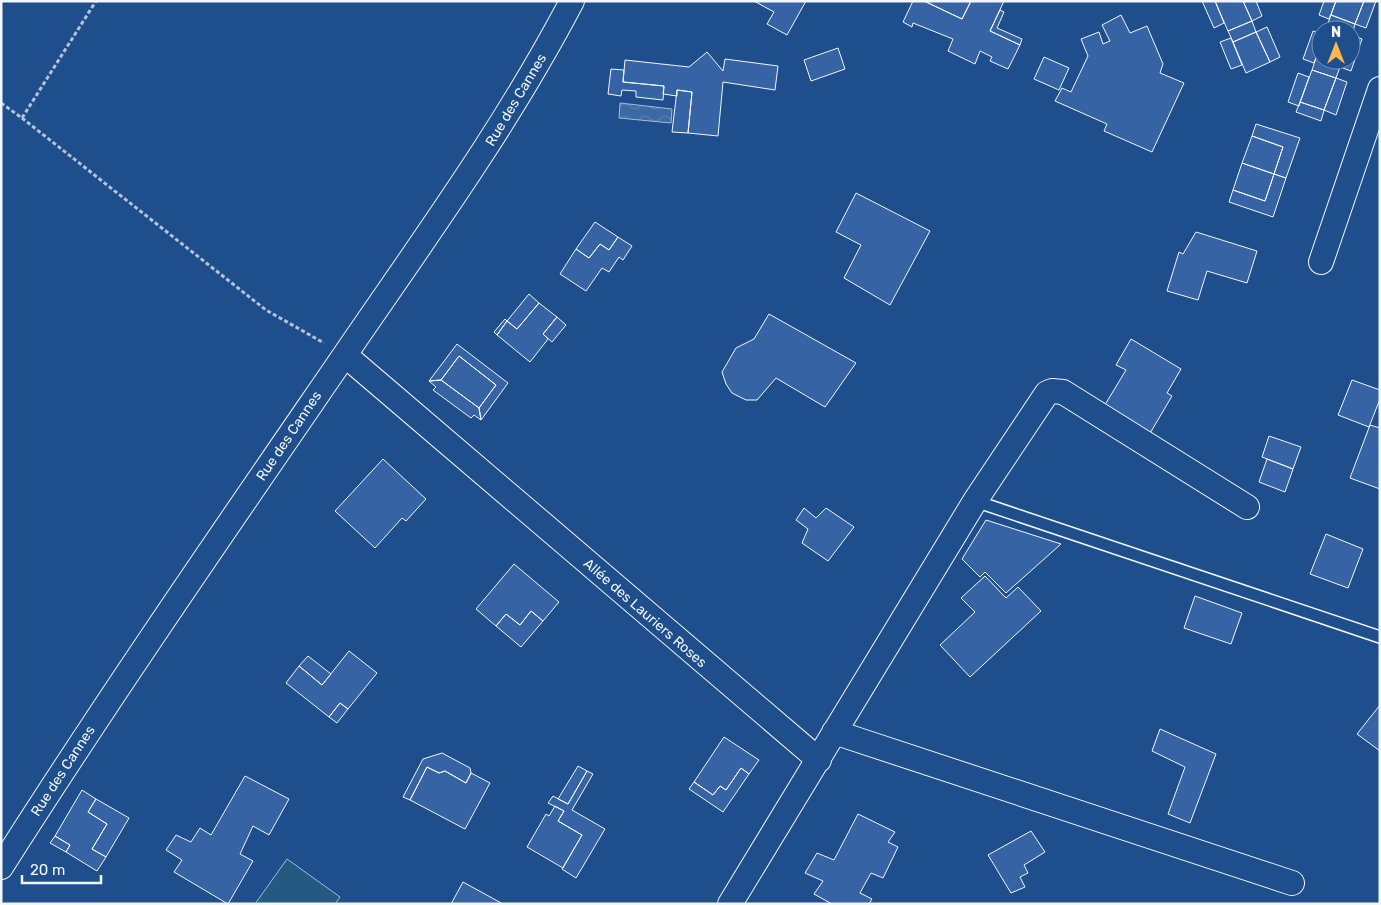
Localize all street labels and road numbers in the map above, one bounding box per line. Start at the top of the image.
street label: Rue des Cannes [482,51,550,149]
street label: Rue des Cannes [253,388,325,484]
street label: Allée des Lauriers Roses [580,555,710,671]
street label: Rue des Cannes [27,723,99,819]

